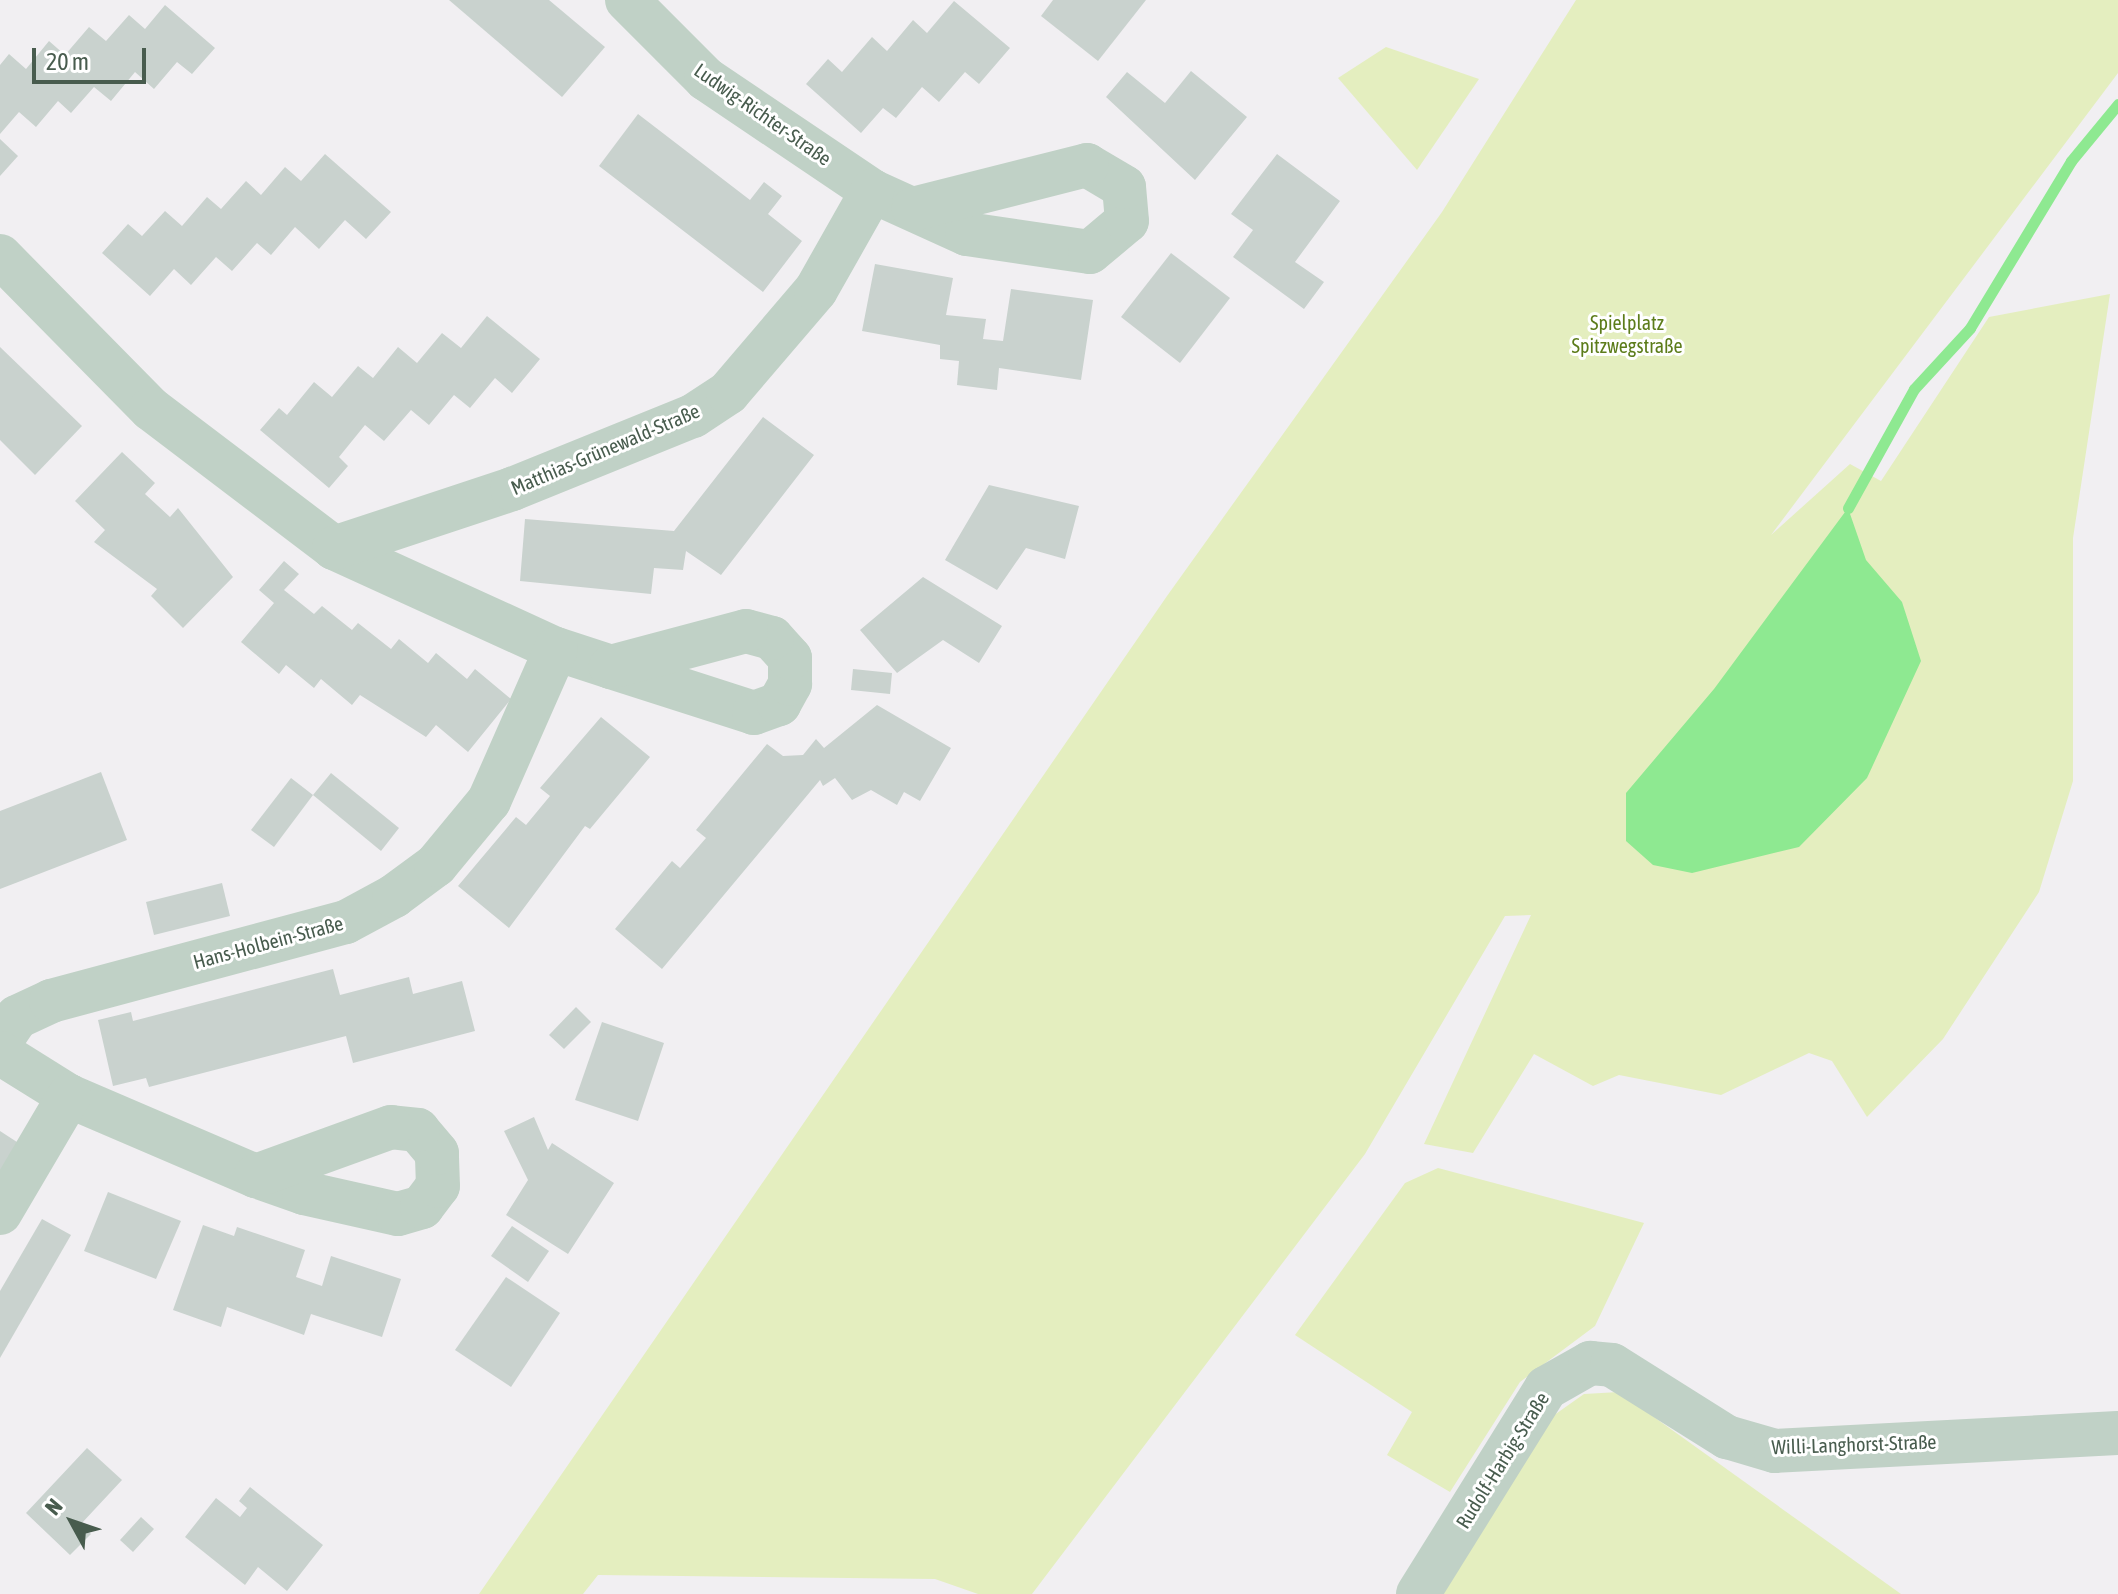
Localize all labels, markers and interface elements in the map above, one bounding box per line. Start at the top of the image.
scale bar [36,32,150,82]
text: 20 m [46,48,89,75]
street label: Ludwig-Richter-Straße [690,58,836,170]
park label: Spielplatz Spitzwegstraße [1572,310,1682,357]
street label: Matthias-Grünewald-Straße [507,398,703,500]
street label: Hans-Holbein-Straße [190,910,346,974]
street label: Rudolf-Harbig-Straße [1450,1387,1554,1533]
street label: Willi-Langhorst-Straße [1771,1429,1937,1459]
north arrow [32,1482,112,1562]
text: N [39,1493,68,1520]

